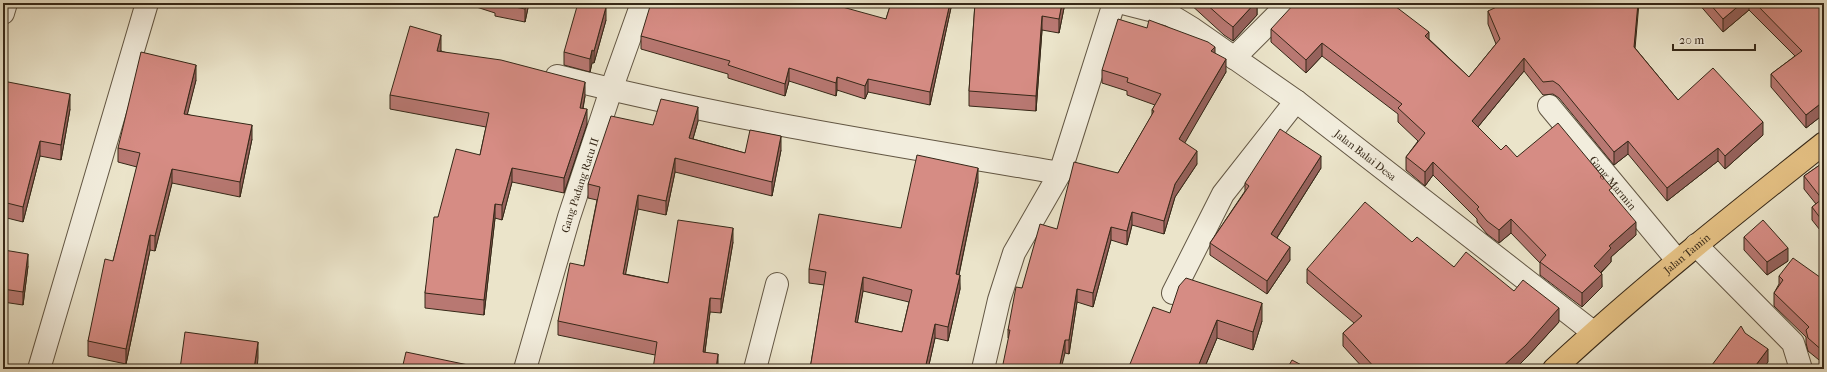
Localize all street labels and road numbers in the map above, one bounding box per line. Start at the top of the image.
street label: Jalan Balai Desa [1331,126,1400,184]
street label: Gang Padang Ratu II [558,135,602,234]
street label: Gang Marmin [1587,153,1639,213]
street label: Jalan Tamin [1660,230,1713,277]

